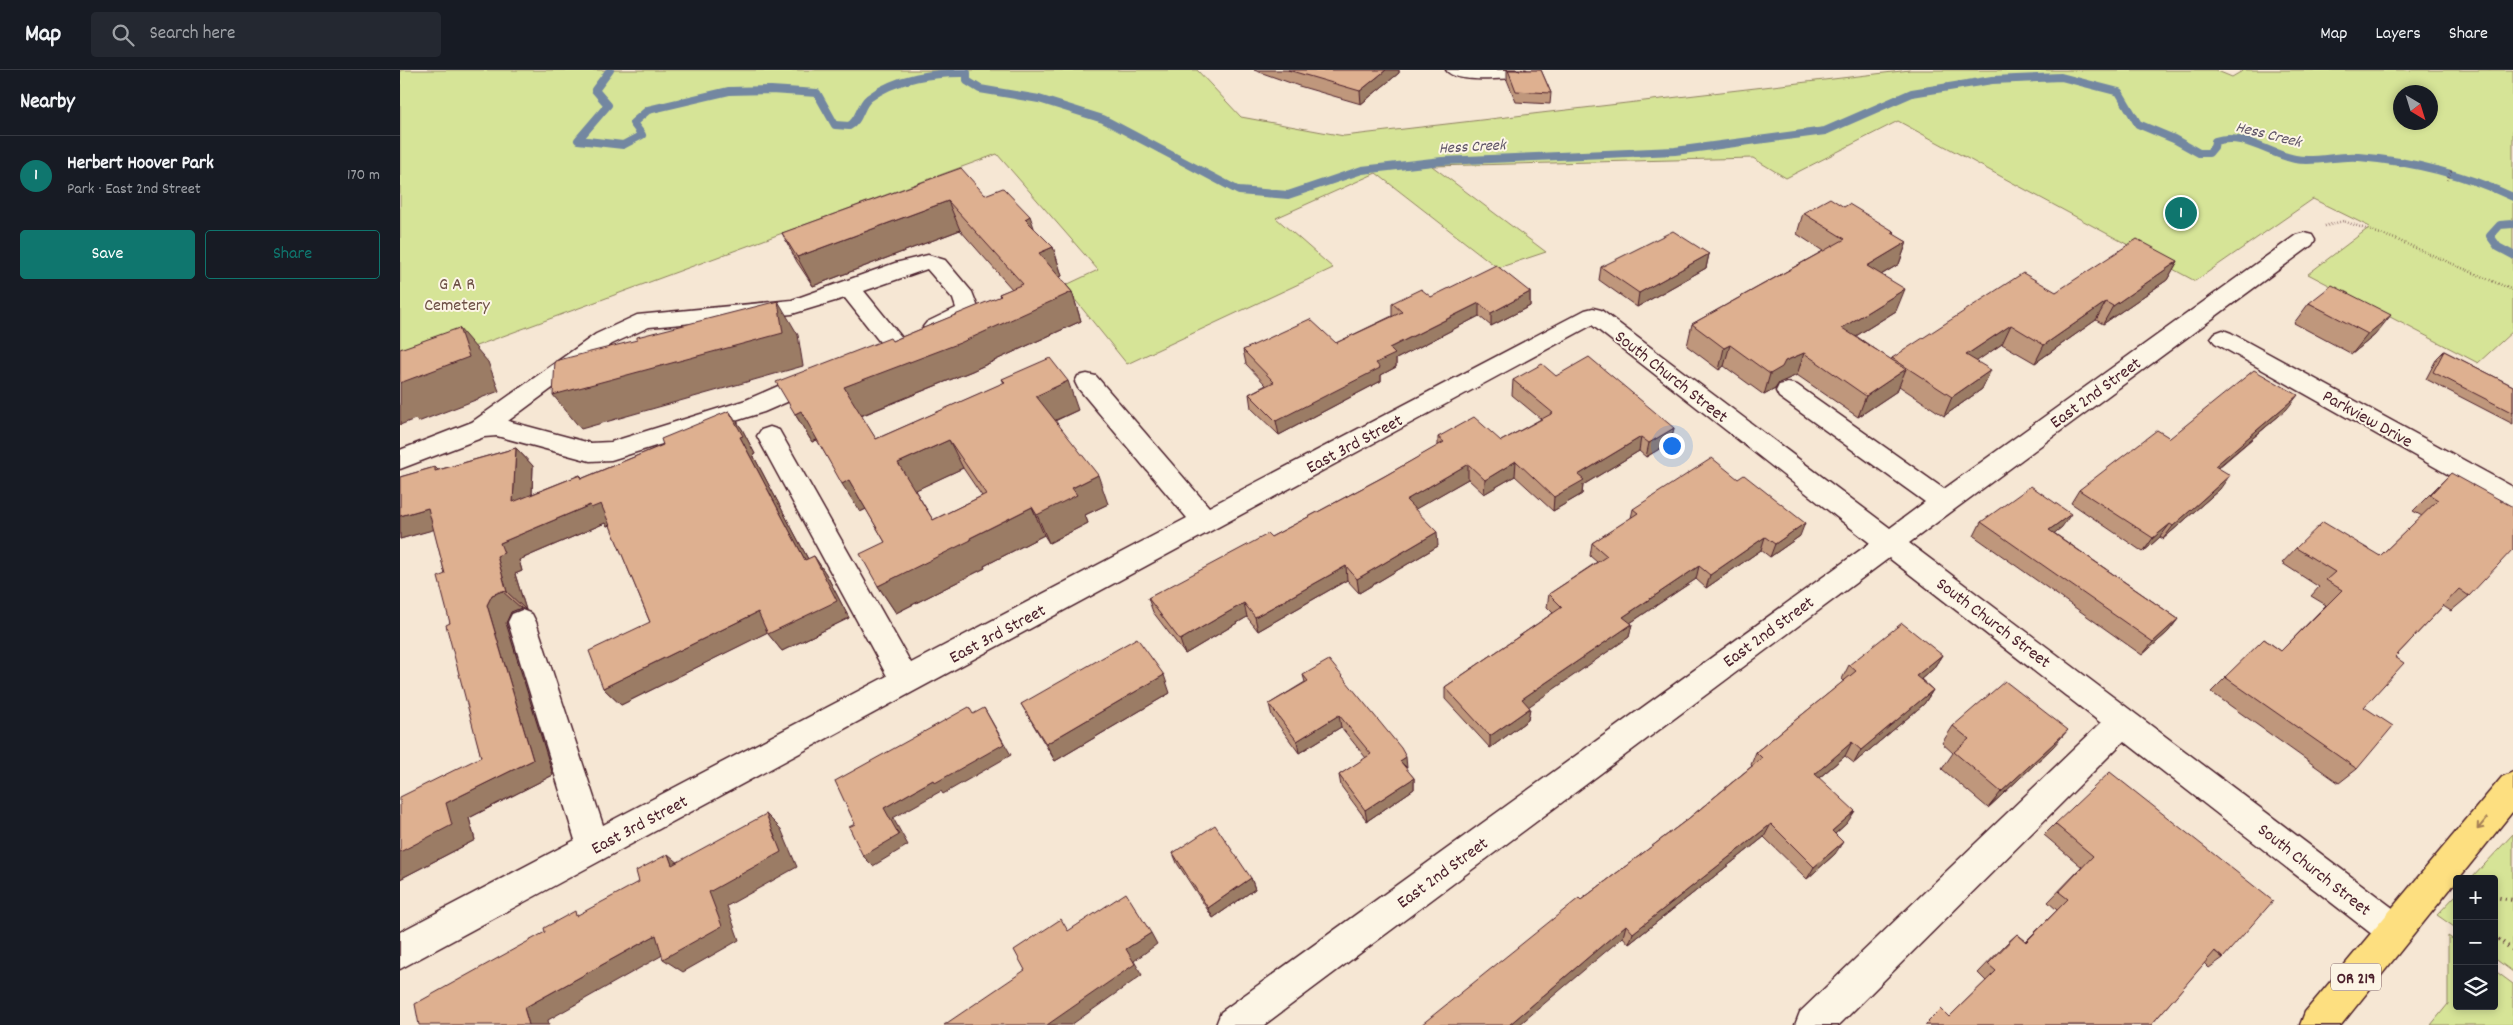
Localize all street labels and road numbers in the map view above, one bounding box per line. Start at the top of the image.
street label: South Church Street [1609,326,1733,430]
street label: East 2nd Street [2046,352,2148,436]
street label: Parkview Drive [2317,385,2417,455]
street label: East 3rd Street [1303,409,1408,481]
street label: South Church Street [1930,573,2055,676]
street label: East 2nd Street [1719,591,1821,675]
street label: East 3rd Street [946,599,1051,671]
street label: East 3rd Street [588,790,693,862]
street label: South Church Street [2252,819,2376,923]
street label: East 2nd Street [1393,832,1495,916]
road number: OR 219 [2331,964,2381,990]

